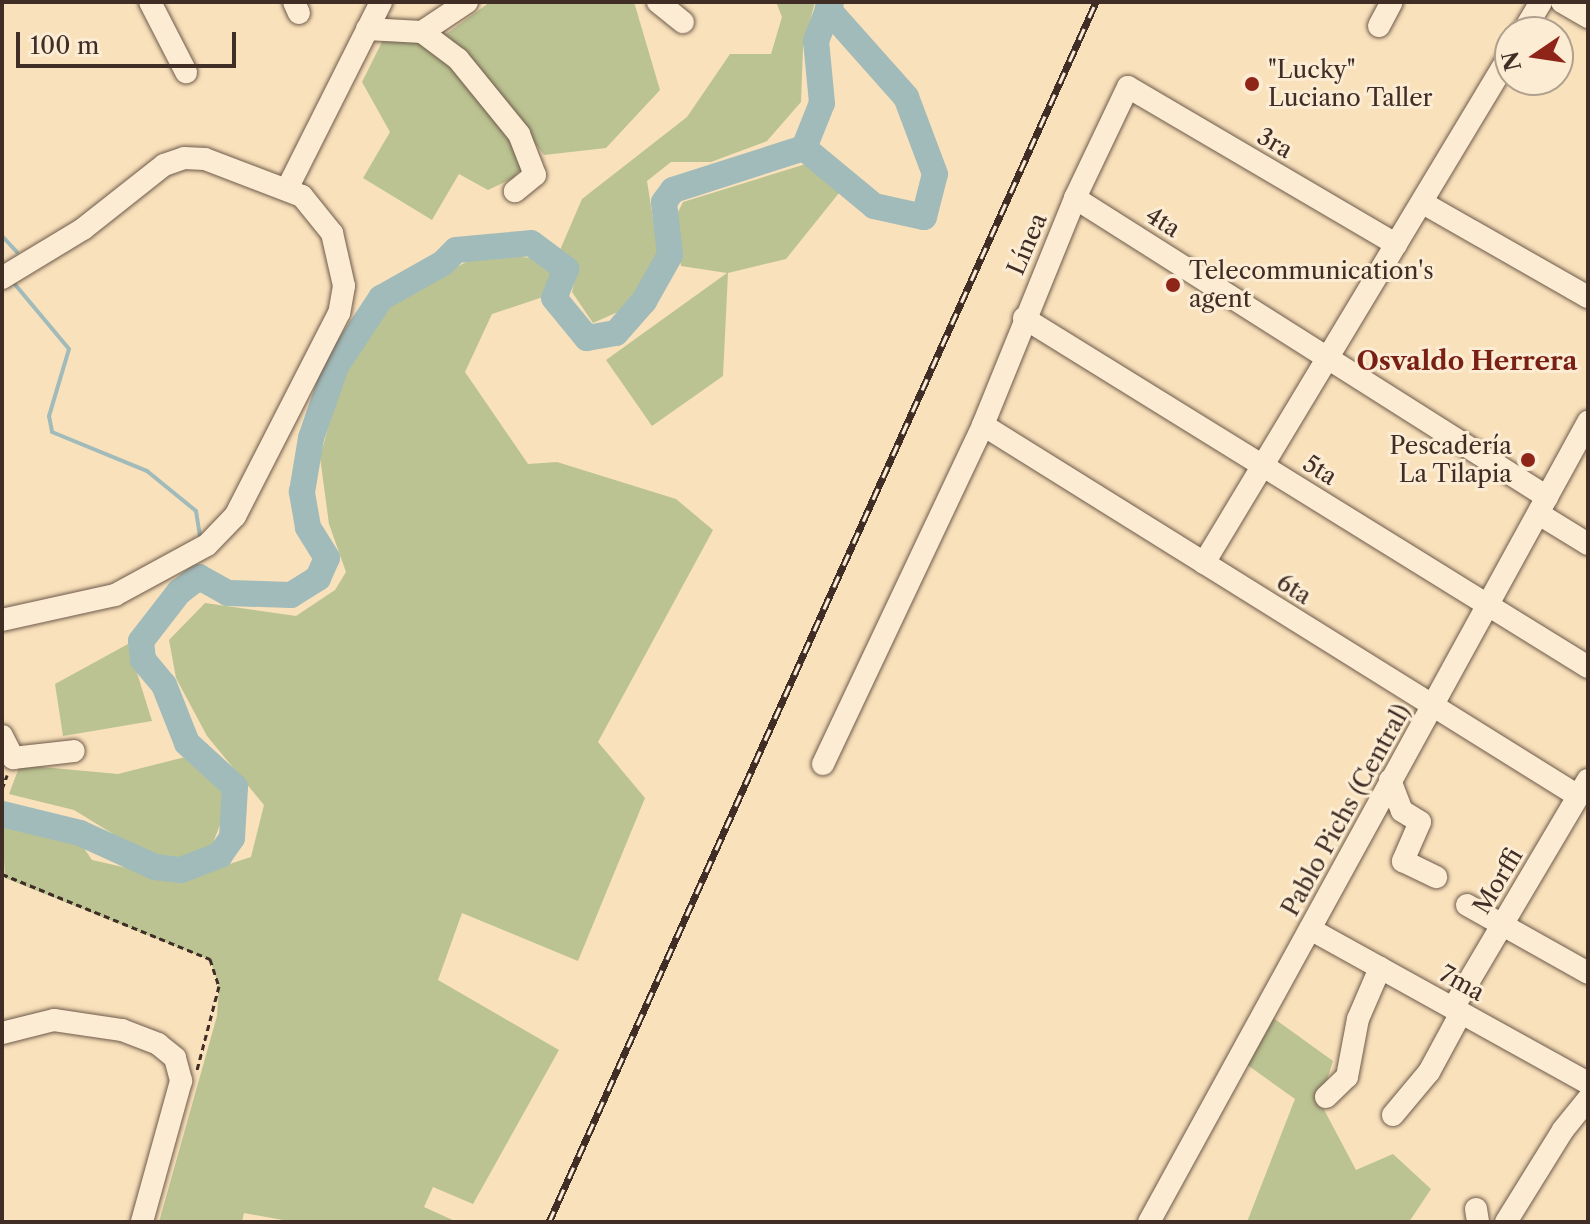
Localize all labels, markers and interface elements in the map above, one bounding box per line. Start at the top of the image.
scale bar [20,16,240,66]
north arrow [1494,16,1574,96]
text: 100 m [30,31,99,60]
text: N [1497,49,1527,73]
place label: "Lucky" Luciano Taller [1268,56,1433,112]
marker: "Lucky" Luciano Taller [1243,75,1261,93]
street label: 3ra [1252,122,1298,164]
street label: 4ta [1141,201,1185,243]
street label: Línea [1001,209,1053,279]
place label: Telecommunication's agent [1189,257,1434,313]
marker: Telecommunication's agent [1164,276,1182,294]
district label: Osvaldo Herrera [1356,346,1578,378]
place label: Pescadería La Tilapia [1389,432,1512,488]
street label: 5ta [1298,449,1342,491]
marker: Pescadería La Tilapia [1519,451,1537,469]
street label: 6ta [1271,567,1317,611]
street label: Pablo Pichs (Central) [1276,699,1416,921]
street label: Morffi [1467,843,1529,919]
street label: 7ma [1435,959,1489,1007]

